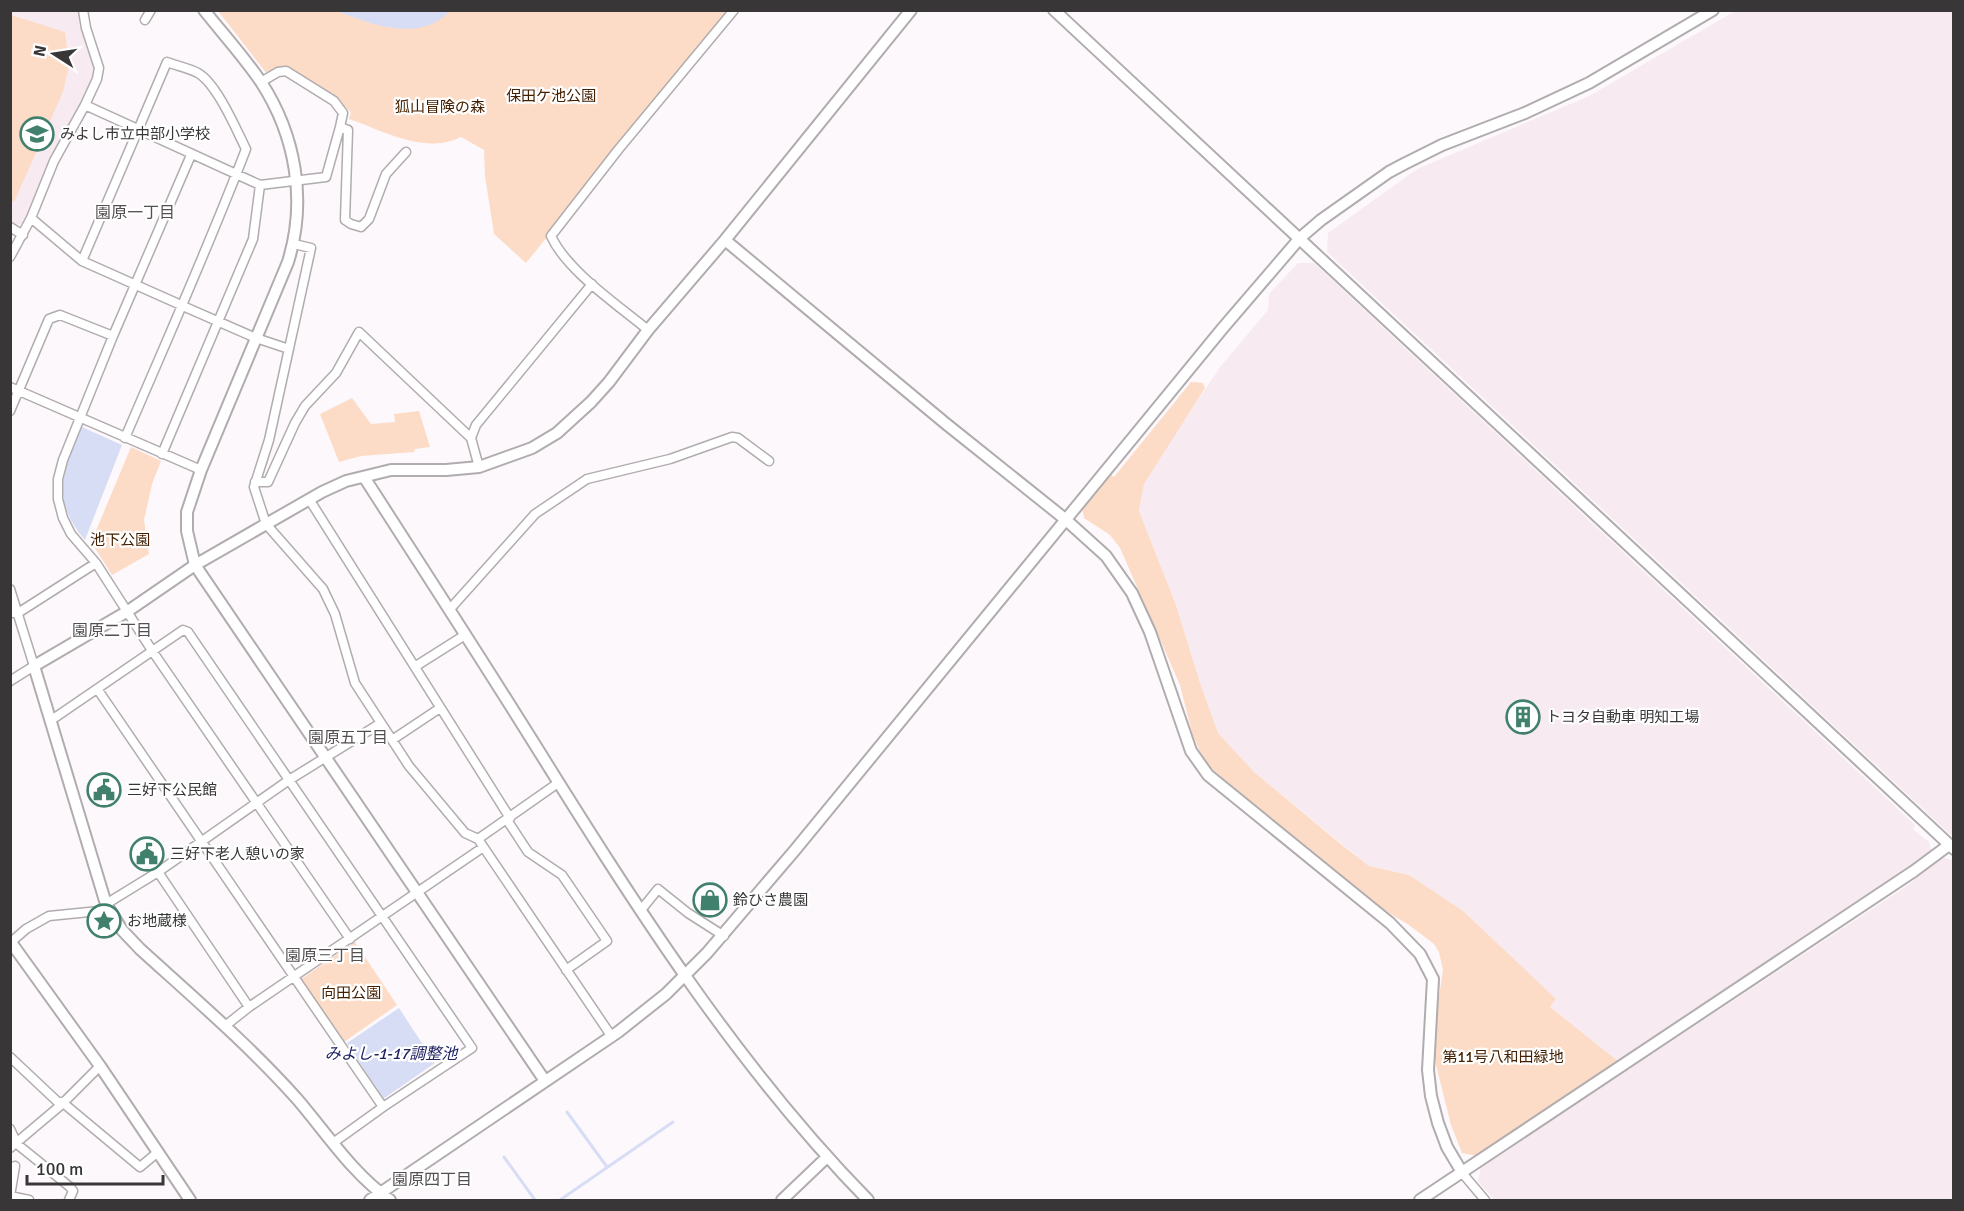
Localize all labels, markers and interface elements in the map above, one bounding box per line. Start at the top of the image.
north arrow [24,24,84,84]
text: N [29,44,51,59]
park label: 保田ケ池公園 [506,87,596,105]
park label: 狐山冒険の森 [395,98,485,116]
school or university icon: みよし市立中部小学校 [19,116,55,152]
place label: みよし市立中部小学校 [60,125,210,143]
district label: 園原一丁目 [95,203,175,223]
park label: 池下公園 [90,531,150,549]
district label: 園原二丁目 [72,621,152,641]
building icon: トヨタ自動車 明知工場 [1505,699,1541,735]
place label: トヨタ自動車 明知工場 [1546,708,1699,726]
district label: 園原五丁目 [308,728,388,748]
public building icon: 三好下公民館 [86,772,122,808]
place label: 三好下公民館 [127,781,217,799]
public building icon: 三好下老人憩いの家 [129,836,165,872]
place label: 三好下老人憩いの家 [170,845,305,863]
shop icon: 鈴ひさ農園 [692,882,728,918]
place label: 鈴ひさ農園 [733,891,808,909]
place icon: お地蔵様 [86,903,122,939]
place label: お地蔵様 [127,912,187,930]
district label: 園原三丁目 [285,946,365,966]
park label: 向田公園 [321,984,381,1002]
water label: みよし-1-17調整池 [325,1044,459,1064]
park label: 第11号八和田緑地 [1442,1048,1564,1066]
scale bar [27,1148,164,1186]
text: 100 m [36,1158,83,1180]
district label: 園原四丁目 [392,1170,472,1190]

